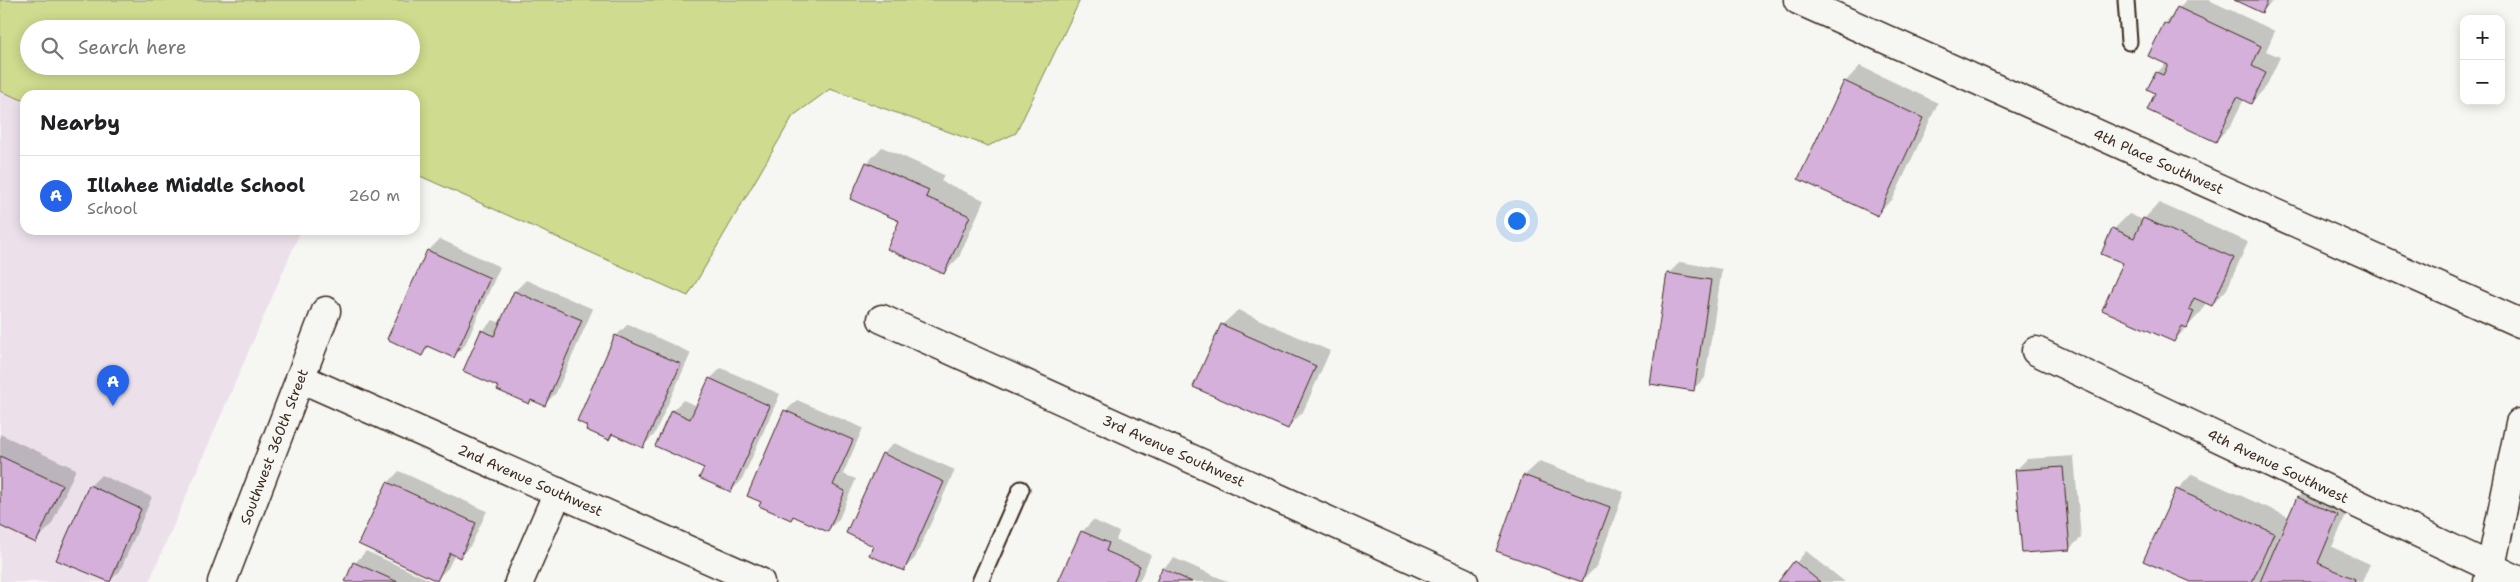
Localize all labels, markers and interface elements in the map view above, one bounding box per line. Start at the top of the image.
map controls [2460,15,2505,105]
button: + [2460,15,2505,60]
search box [20,20,420,75]
icon: search [38,34,66,62]
text: Search here [78,35,187,60]
button: − [2460,60,2505,105]
text: Nearby [40,109,120,137]
street label: 4th Place Southwest [2091,124,2226,198]
text: Illahee Middle School [87,173,305,198]
text: A [50,185,62,206]
text: 260 m [348,185,400,206]
text: School [87,198,137,219]
your location [1504,208,1530,234]
pin: A [97,365,129,406]
street label: Southwest 360th Street [236,366,312,527]
street label: 3rd Avenue Southwest [1100,411,1248,491]
street label: 4th Avenue Southwest [2204,425,2352,507]
street label: 2nd Avenue Southwest [455,440,606,520]

